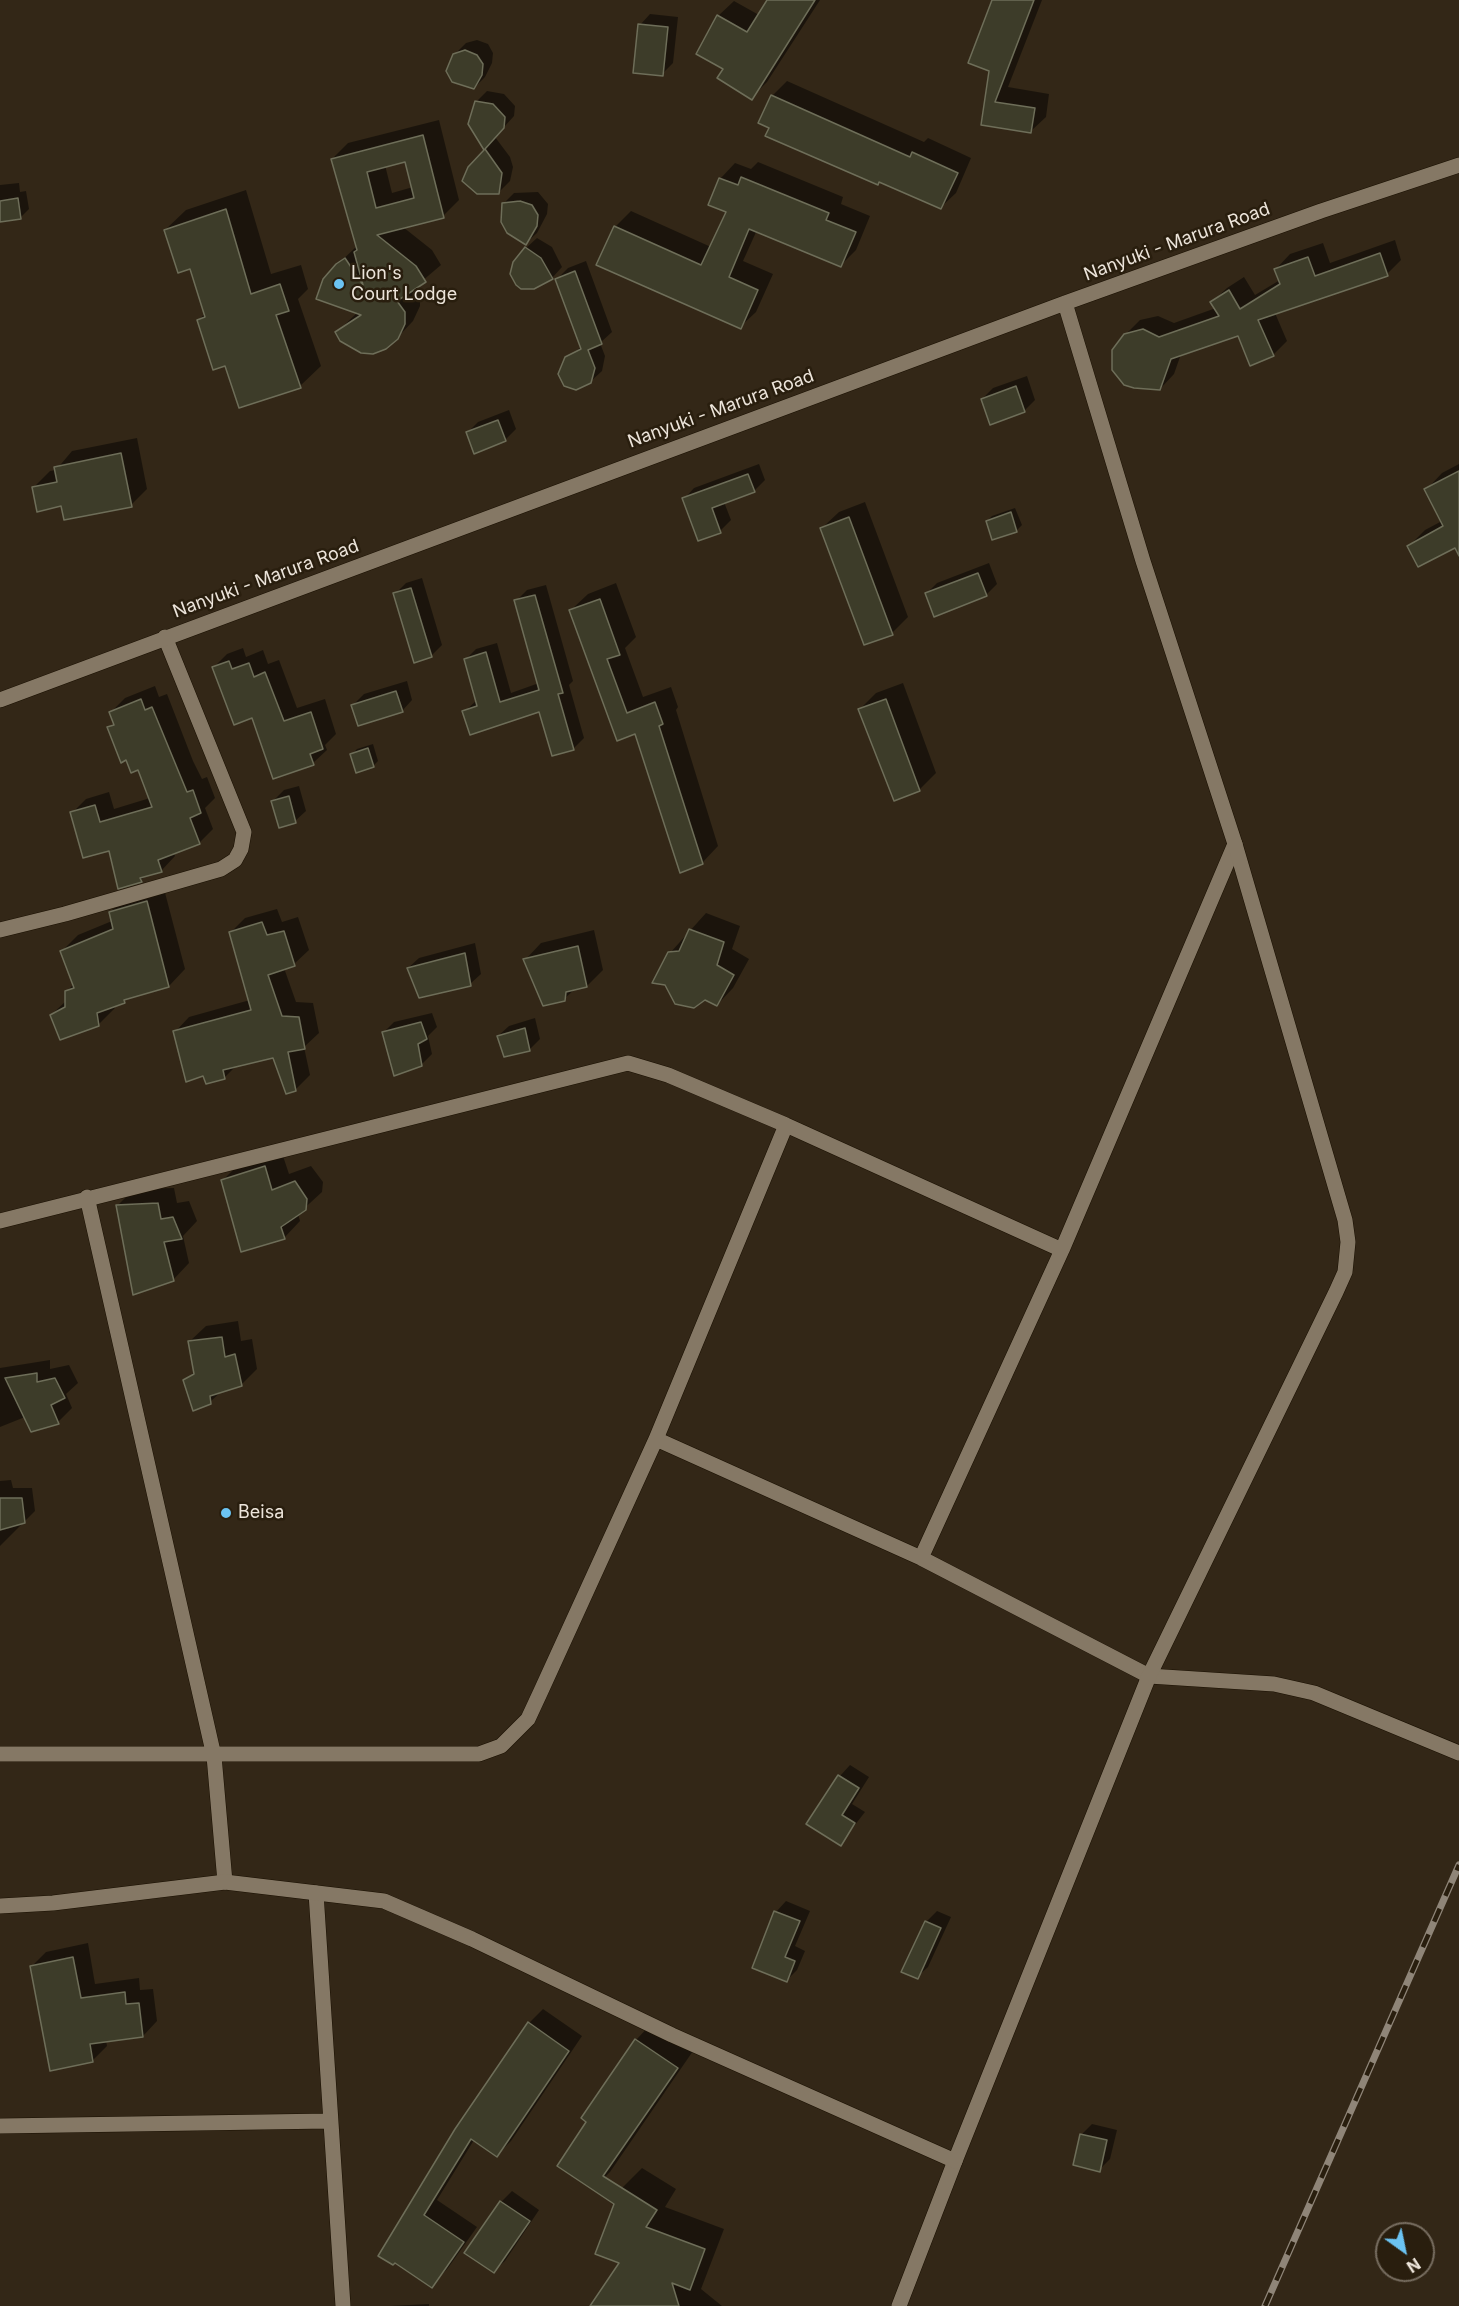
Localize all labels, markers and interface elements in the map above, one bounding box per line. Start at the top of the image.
street label: Nanyuki - Marura Road [1081,198,1273,286]
place label: Lion's Court Lodge [351,263,457,306]
marker: Lion's Court Lodge [332,277,346,291]
street label: Nanyuki - Marura Road [625,365,817,453]
street label: Nanyuki - Marura Road [170,535,362,623]
place label: Beisa [238,1502,284,1524]
marker: Beisa [219,1506,233,1520]
north arrow [1375,2222,1435,2282]
text: N [1403,2254,1424,2277]

